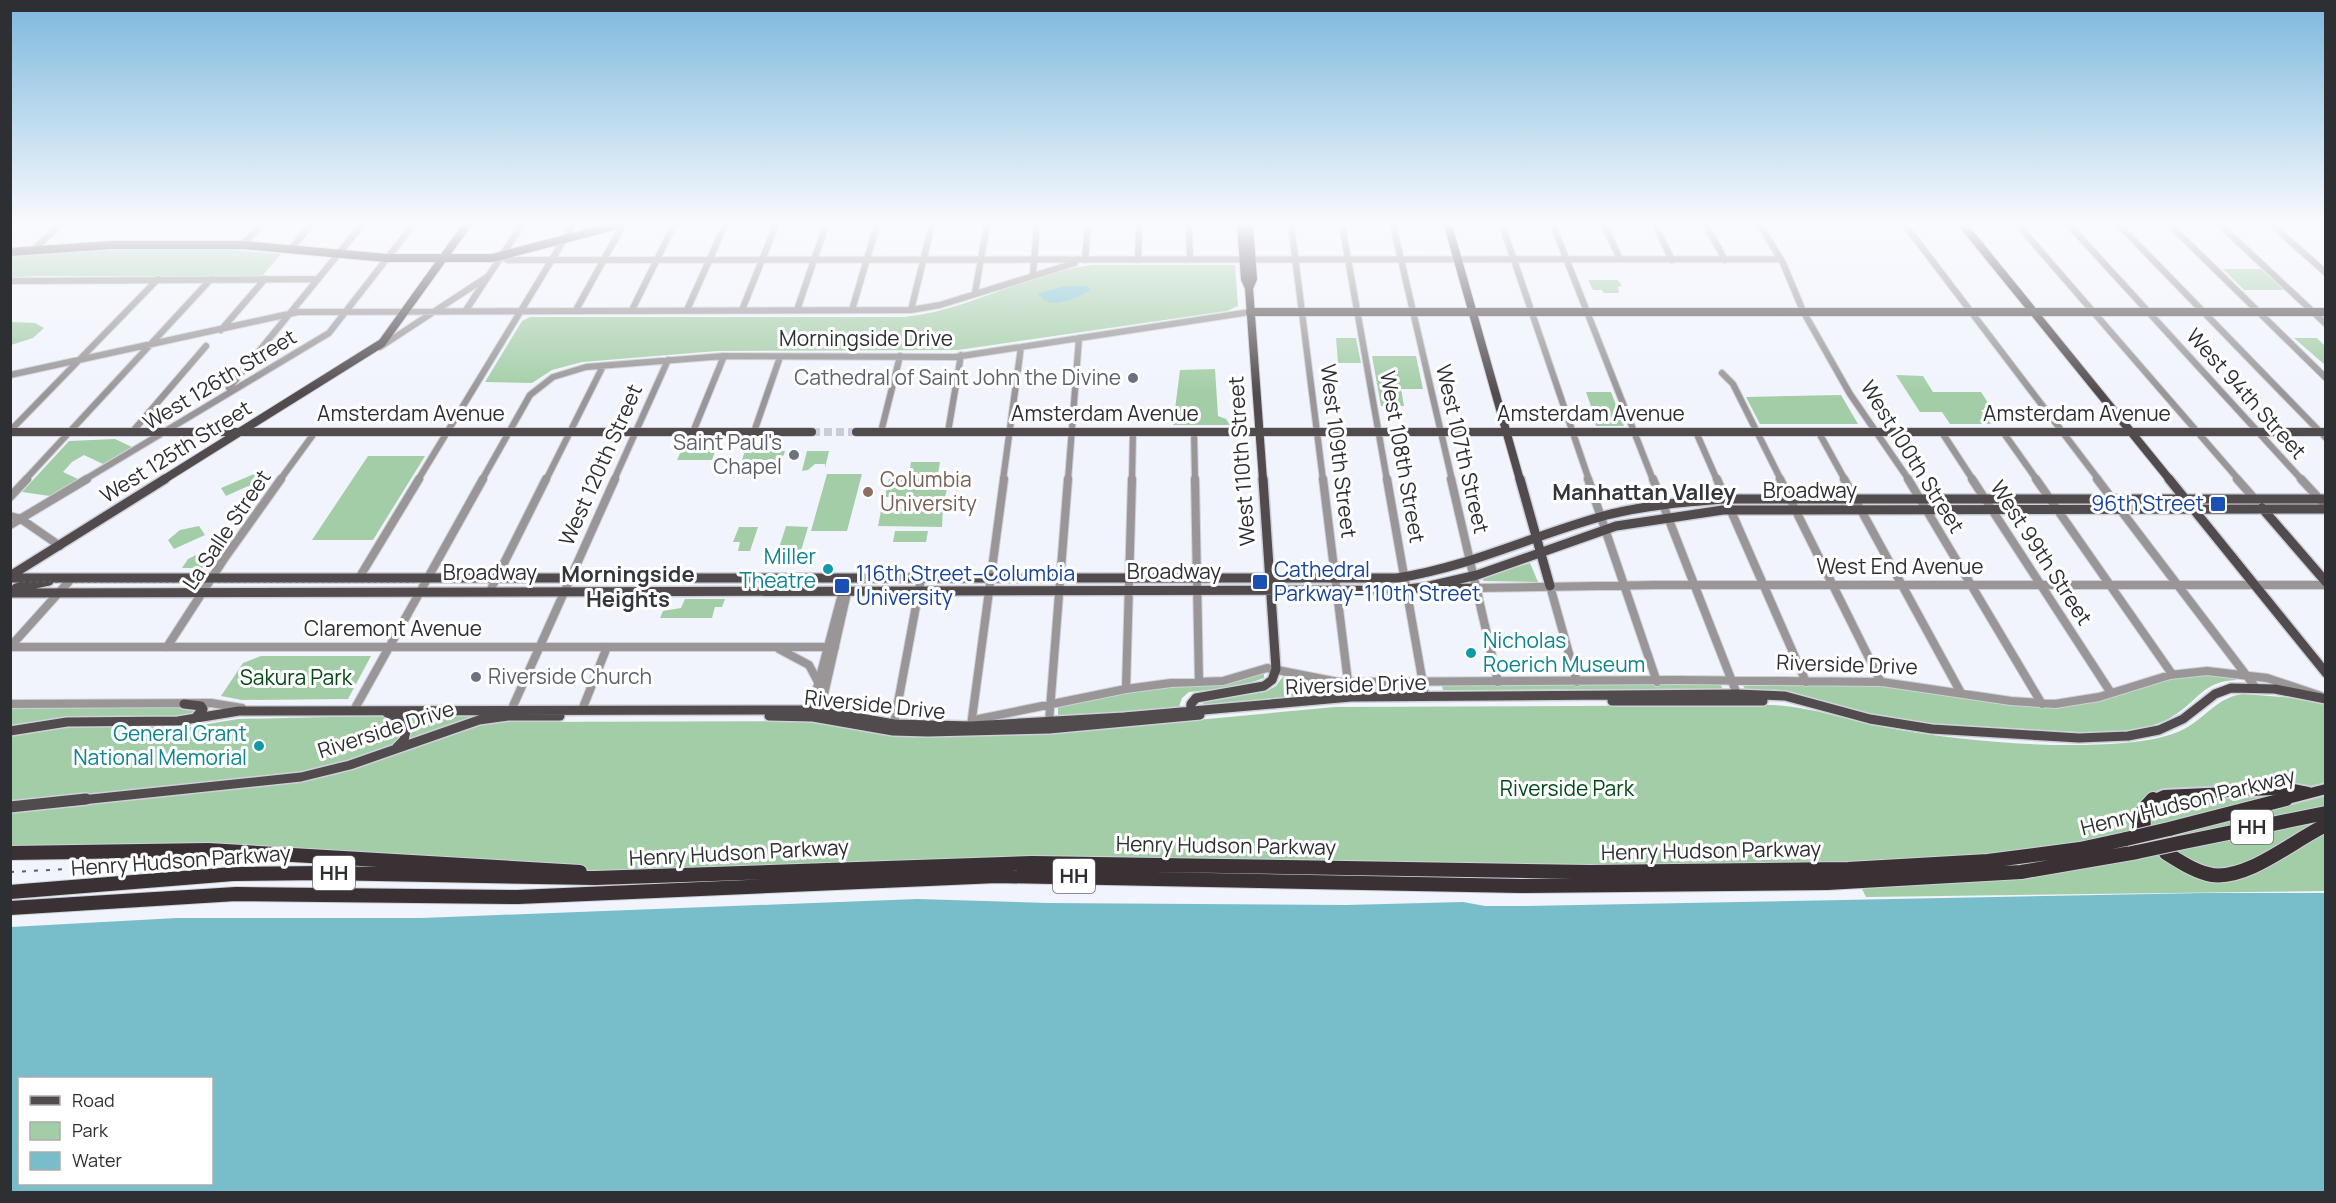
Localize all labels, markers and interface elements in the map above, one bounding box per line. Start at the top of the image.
street label: West 126th Street [138,322,301,436]
street label: West 94th Street [2181,322,2313,465]
street label: Morningside Drive [779,324,953,352]
street label: West 109th Street [1314,362,1364,539]
street label: West 107th Street [1430,362,1496,536]
place label: Cathedral of Saint John the Divine [794,363,1121,391]
street label: West 108th Street [1374,369,1432,545]
marker: Cathedral of Saint John the Divine [1126,371,1140,385]
street label: West 110th Street [1221,375,1261,547]
street label: West 100th Street [1855,375,1971,538]
street label: West 120th Street [552,379,648,550]
street label: West 125th Street [95,393,256,509]
street label: Amsterdam Avenue [317,399,505,427]
street label: Amsterdam Avenue [1011,399,1199,427]
street label: Amsterdam Avenue [1497,399,1685,427]
street label: Amsterdam Avenue [1983,399,2171,427]
place label: Saint Paul's Chapel [673,428,782,480]
marker: Saint Paul's Chapel [787,448,801,462]
street label: La Salle Street [176,464,277,595]
place label: Columbia University [880,465,977,517]
street label: West 99th Street [1985,475,2099,630]
street label: Broadway [1763,476,1857,504]
district label: Manhattan Valley [1552,477,1737,507]
marker: Columbia University [861,485,875,499]
place label: 96th Street [2091,489,2204,517]
marker: 96th Street [2209,495,2227,513]
place label: Miller Theatre [739,542,816,594]
street label: West End Avenue [1816,552,1984,580]
place label: Cathedral Parkway–110th Street [1274,555,1480,607]
street label: Broadway [1127,557,1221,585]
street label: Broadway [443,558,537,586]
district label: Morningside Heights [561,559,695,614]
place label: 116th Street–Columbia University [856,559,1075,611]
marker: Miller Theatre [821,562,835,576]
marker: Cathedral Parkway–110th Street [1251,573,1269,591]
marker: 116th Street–Columbia University [833,577,851,595]
street label: Claremont Avenue [304,614,482,642]
place label: Nicholas Roerich Museum [1483,626,1645,678]
marker: Nicholas Roerich Museum [1464,646,1478,660]
street label: Riverside Drive [1776,648,1918,680]
place label: Riverside Church [488,662,652,690]
park label: Sakura Park [240,663,353,691]
street label: Riverside Drive [1285,668,1427,700]
marker: Riverside Church [469,670,483,684]
street label: Riverside Drive [803,683,947,725]
street label: Riverside Drive [314,694,457,764]
place label: General Grant National Memorial [73,719,247,771]
marker: General Grant National Memorial [252,739,266,753]
street label: Henry Hudson Parkway [2077,761,2298,841]
park label: Riverside Park [1500,774,1635,802]
road number: HH [2231,810,2273,844]
street label: Henry Hudson Parkway [1116,829,1336,861]
street label: Henry Hudson Parkway [628,832,850,872]
street label: Henry Hudson Parkway [1601,834,1821,866]
street label: Henry Hudson Parkway [70,838,292,882]
road number: HH [313,856,355,890]
road number: HH [1053,859,1095,893]
legend [18,1077,213,1185]
text: Road [72,1088,115,1112]
text: Park [72,1118,109,1142]
text: Water [72,1148,122,1172]

